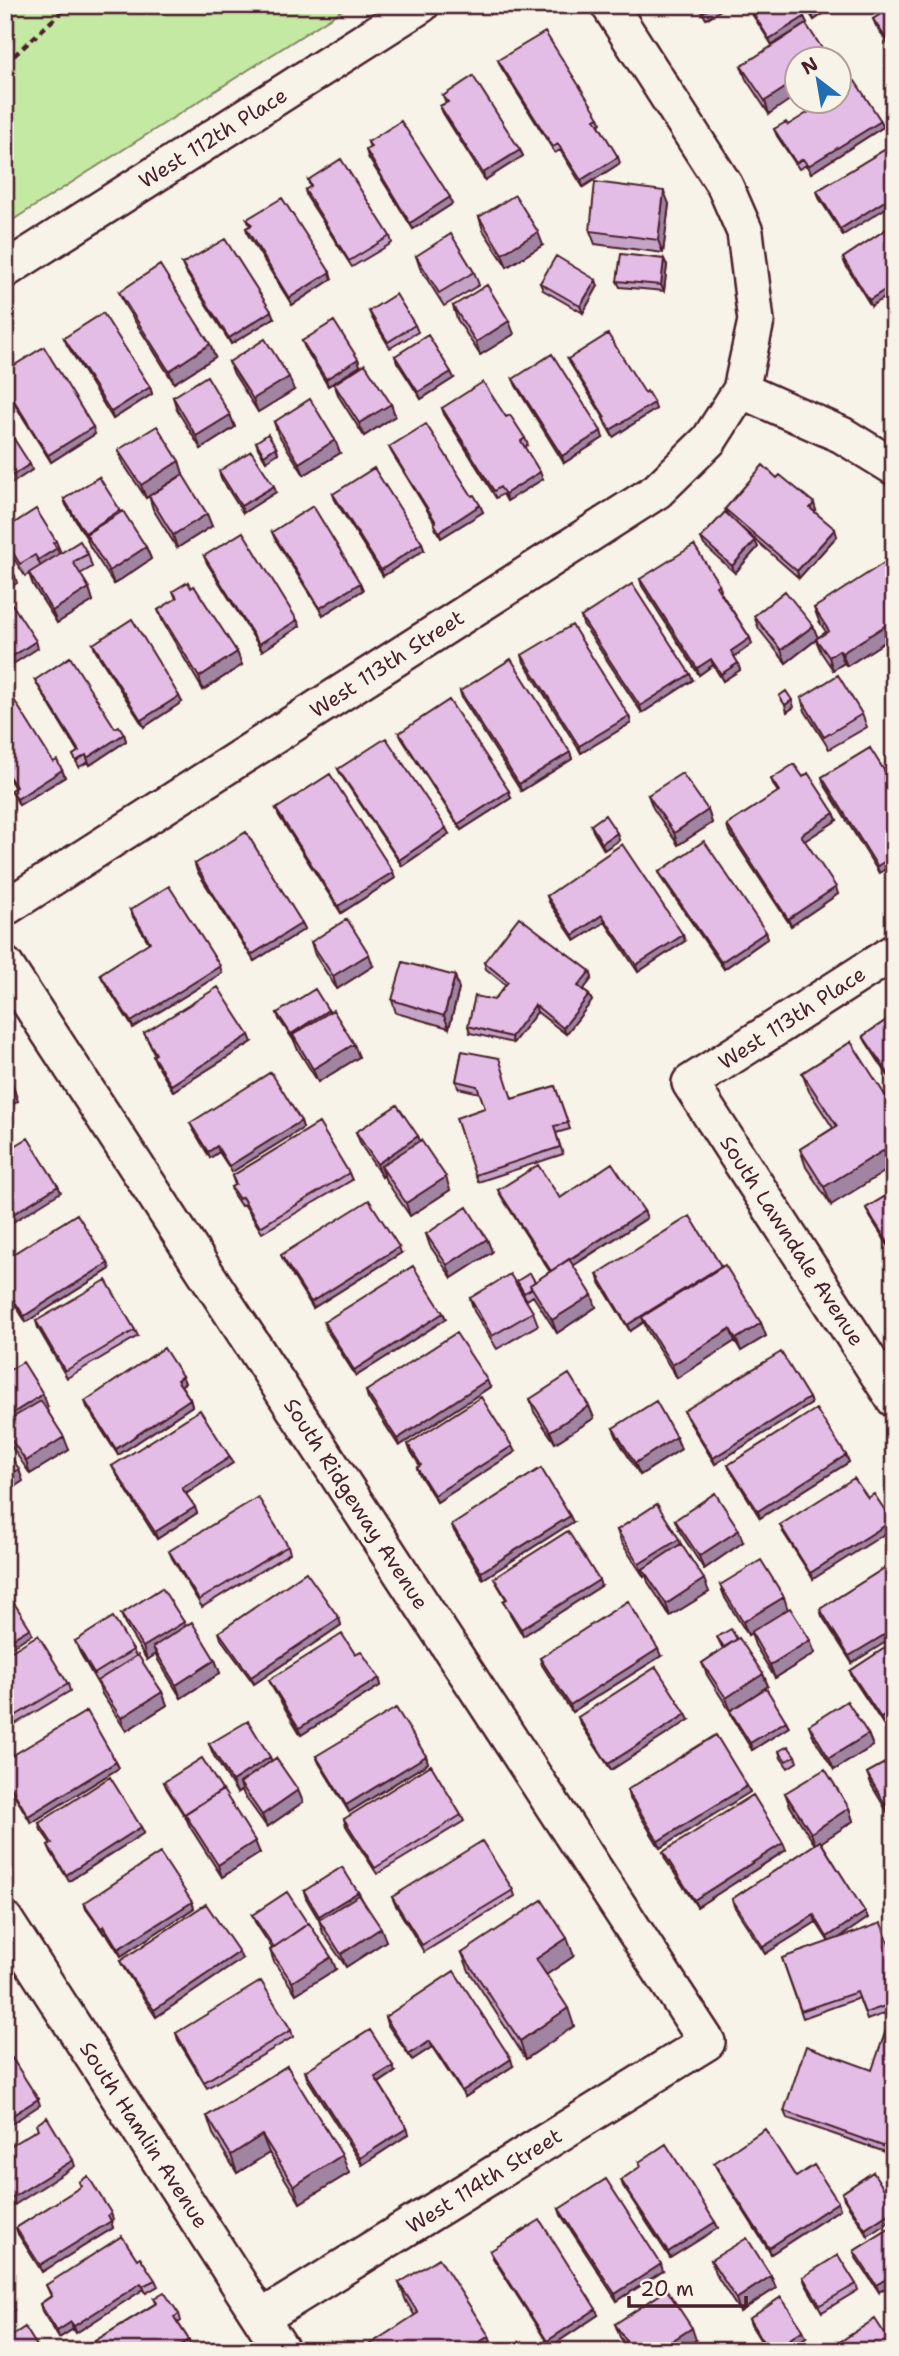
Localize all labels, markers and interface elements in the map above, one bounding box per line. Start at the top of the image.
north arrow [783,46,853,116]
text: N [797,51,822,80]
street label: West 112th Place [134,81,292,195]
street label: West 113th Street [305,604,469,724]
street label: West 113th Place [713,960,871,1076]
street label: South Lawndale Avenue [713,1130,871,1352]
street label: South Ridgeway Avenue [277,1393,435,1615]
street label: South Hamlin Avenue [73,2036,215,2234]
street label: West 114th Street [401,2122,567,2240]
scale bar [629,2265,747,2309]
text: 20 m [640,2275,694,2303]

